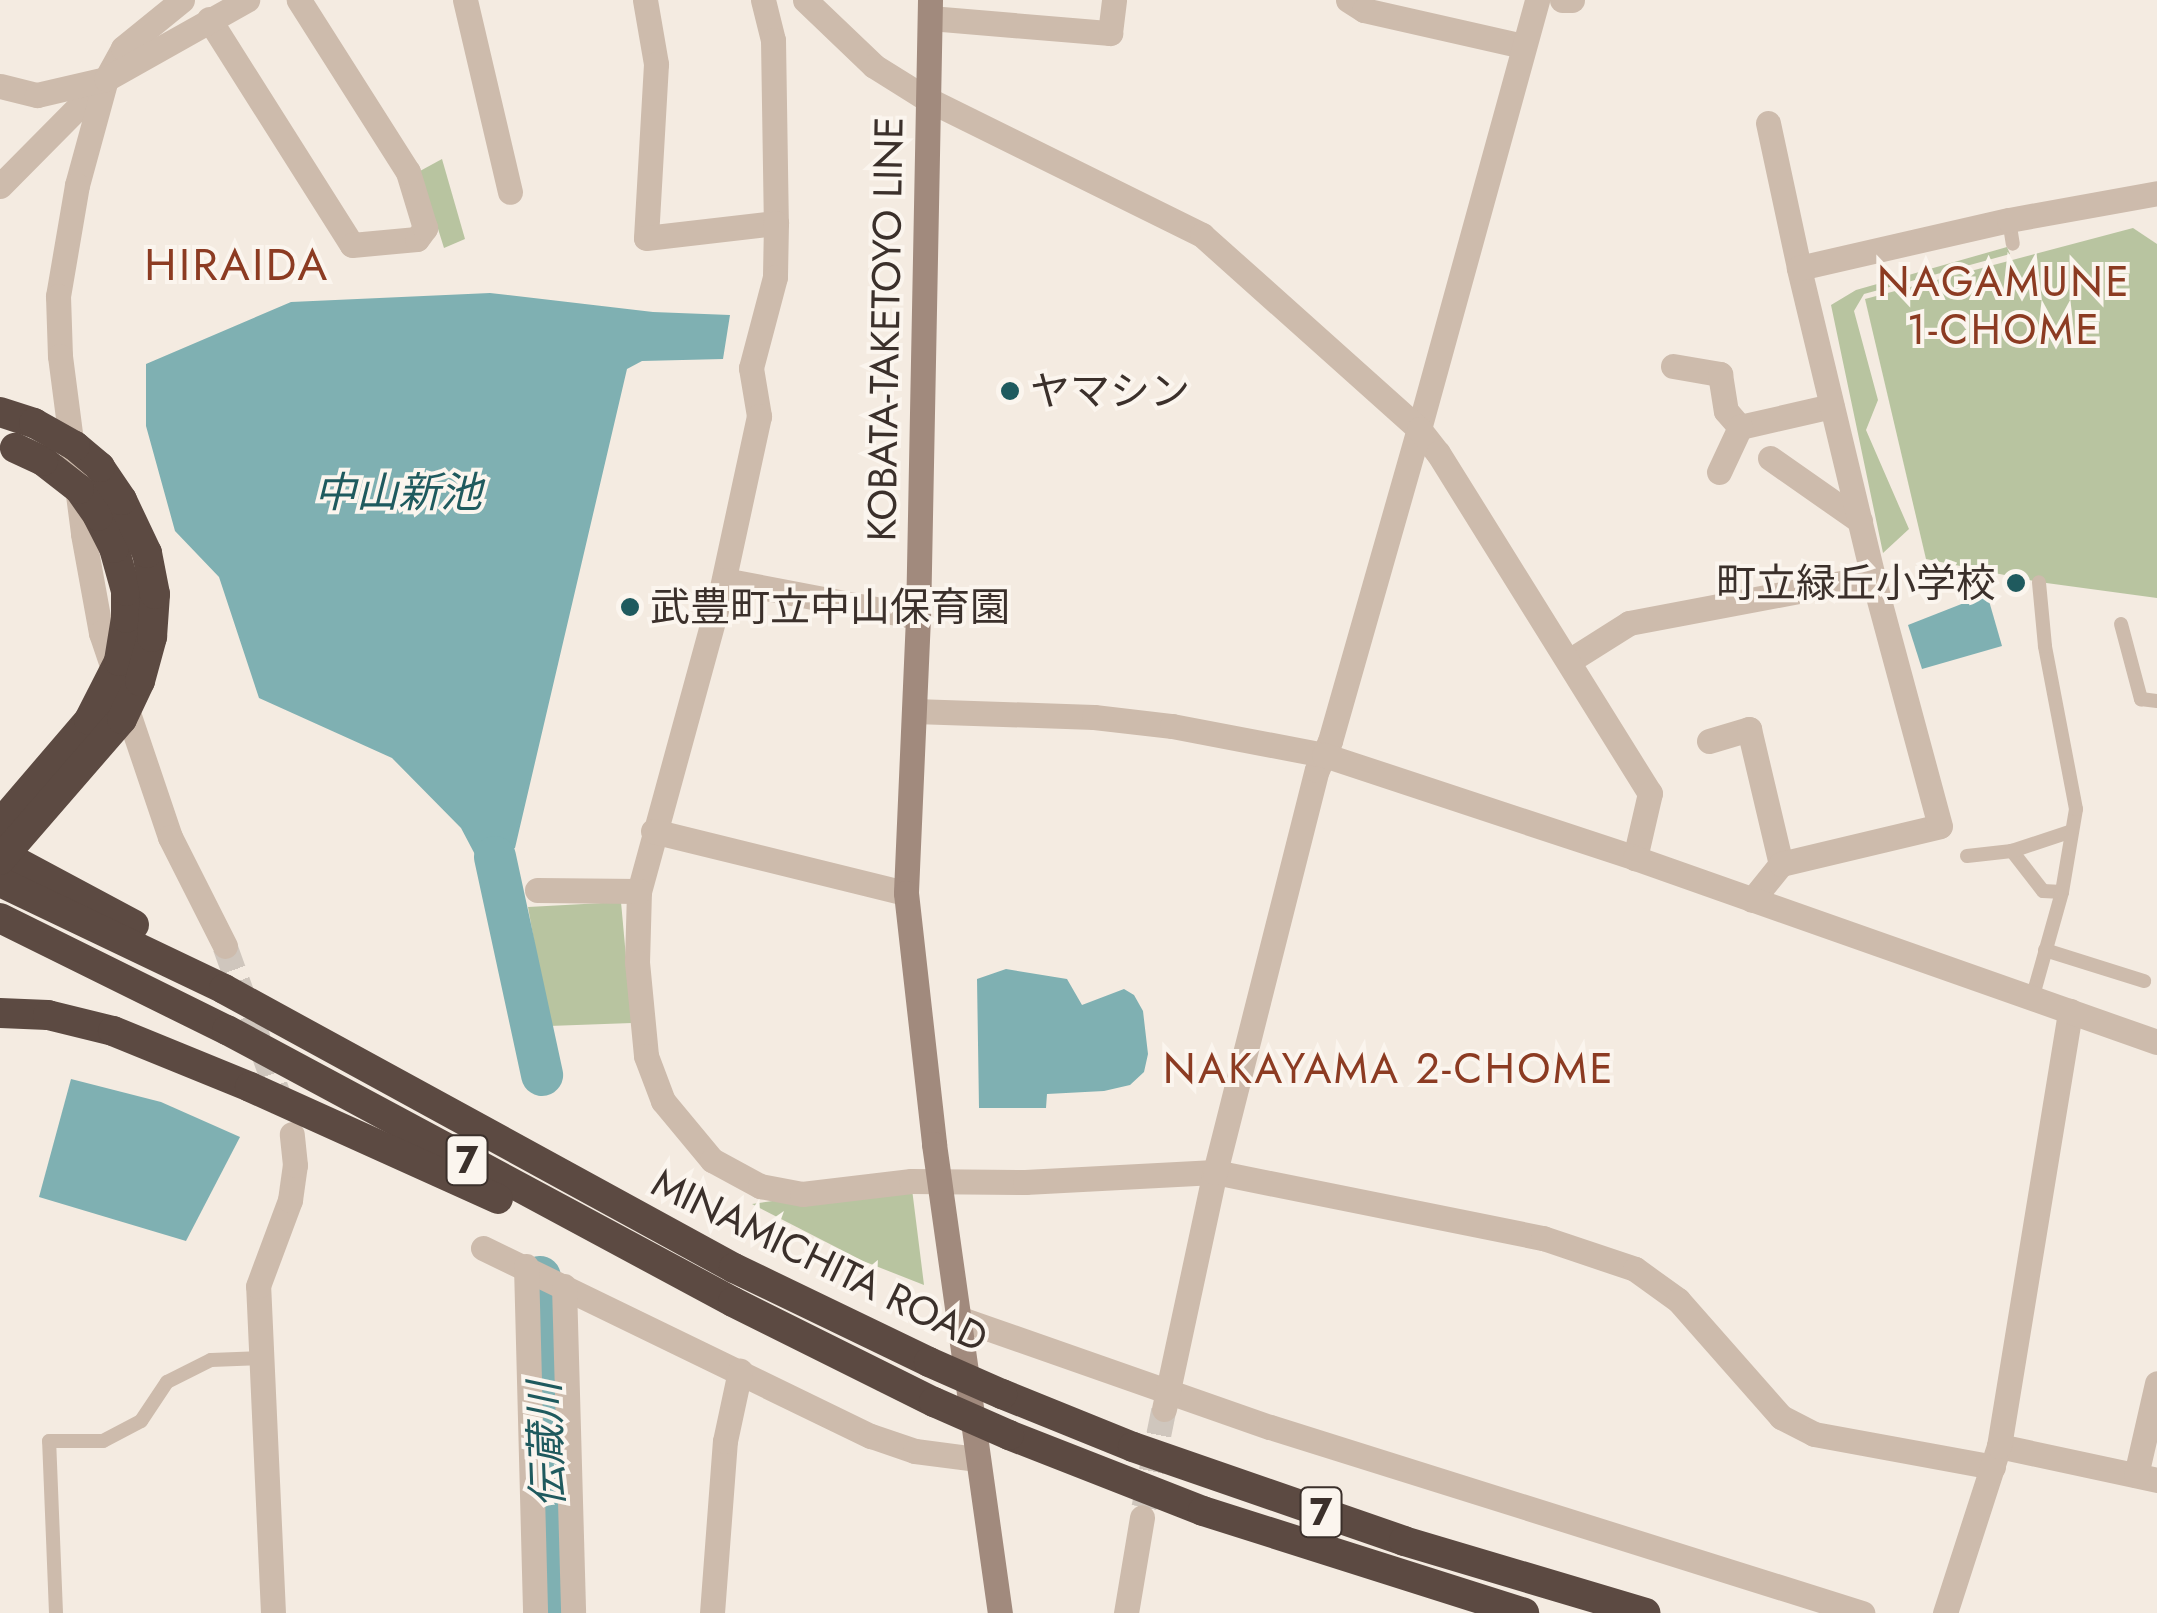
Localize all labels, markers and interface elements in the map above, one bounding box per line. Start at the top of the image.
street label: KOBATA-TAKETOYO LINE [857,116,913,542]
district label: HIRAIDA [144,238,330,292]
district label: NAGAMUNE 1-CHOME [1877,257,2131,356]
place label: ヤマシン [1030,367,1190,415]
marker: ヤマシン [999,380,1021,402]
water label: 中山新池 [314,468,482,518]
place label: 町立緑丘小学校 [1716,559,1996,607]
marker: 町立緑丘小学校 [2005,572,2027,594]
place label: 武豊町立中山保育園 [650,583,1010,631]
marker: 武豊町立中山保育園 [619,596,641,618]
district label: NAKAYAMA 2-CHOME [1163,1044,1615,1094]
road number: 7 [444,1127,490,1193]
street label: MINAMICHITA ROAD [645,1158,995,1362]
water label: 伝蔵川 [520,1381,574,1509]
road number: 7 [1298,1479,1344,1545]

